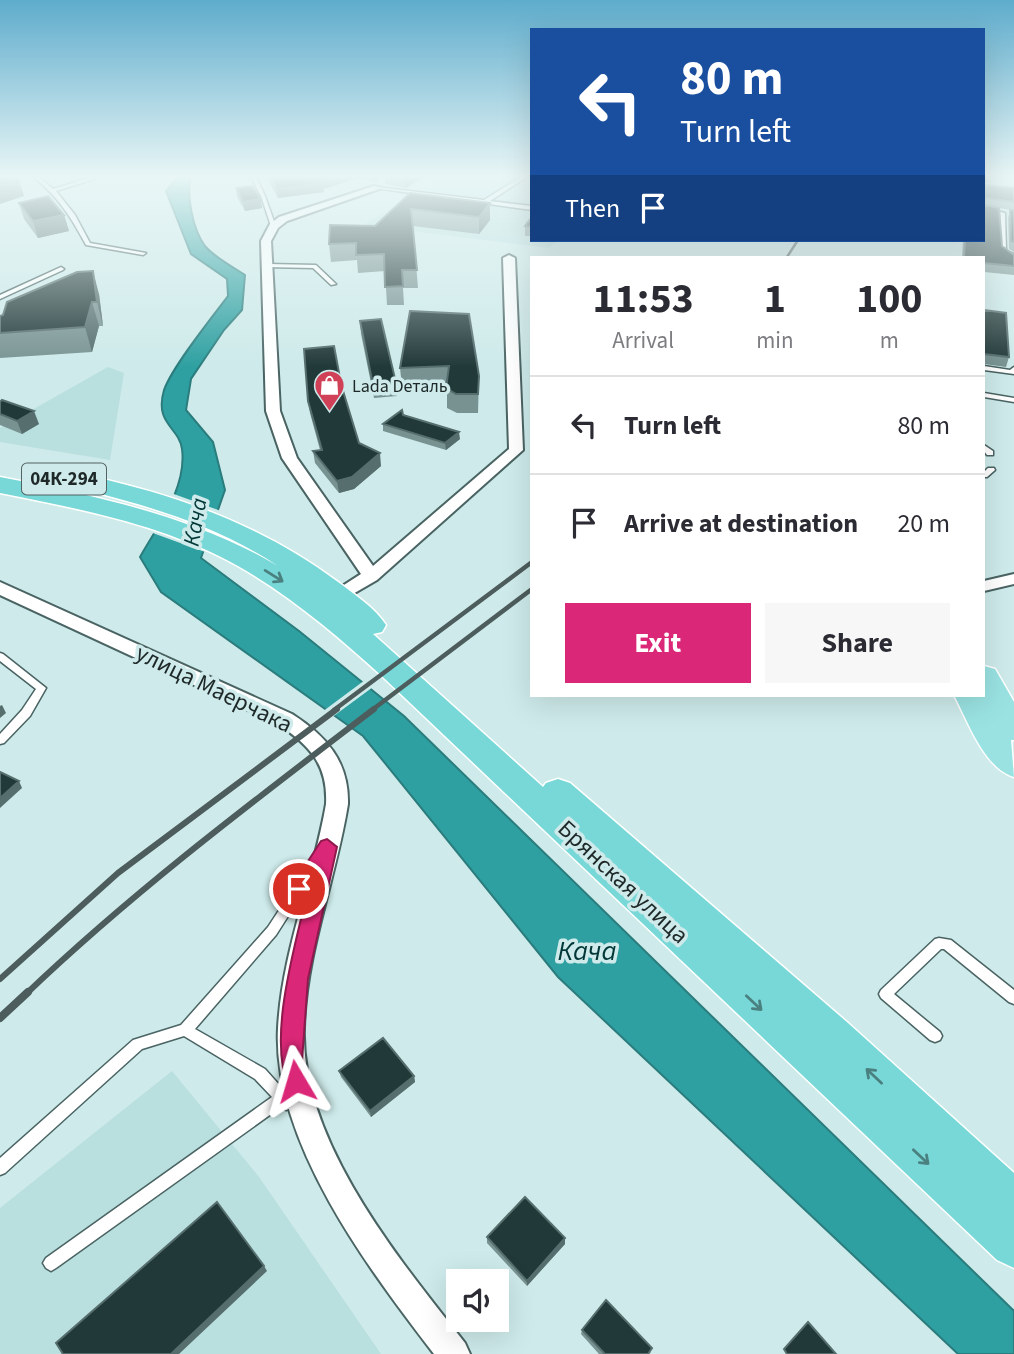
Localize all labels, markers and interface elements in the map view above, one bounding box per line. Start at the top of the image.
text: 80 m [680,44,784,114]
icon: left [565,56,656,147]
text: Turn left [680,109,791,155]
icon: arrive [634,189,672,227]
text: Then [565,190,620,227]
text: 11:53 [592,269,694,329]
text: 1 [764,269,786,329]
text: 100 [856,269,923,329]
text: Arrival [612,324,674,357]
text: min [756,324,794,357]
text: m [880,324,899,357]
shop icon: Lada Dеталь [312,369,346,413]
place label: Lada Dеталь [352,374,448,399]
icon: left [565,406,603,444]
text: Turn left [624,407,721,444]
text: 80 m [897,407,950,444]
road number: 04К-294 [22,464,106,494]
water label: Кача [175,495,215,549]
icon: arrive [565,504,603,542]
text: Arrive at destination [624,505,858,542]
text: 20 m [897,505,950,542]
one-way arrow [263,570,283,584]
button: Exit [565,603,751,683]
button: Share [765,603,950,683]
street label: улица Маерчака [130,636,298,742]
street label: Брянская улица [550,812,696,952]
pin [269,859,329,919]
icon: arrive [280,870,318,908]
water label: Кача [558,931,616,971]
one-way arrow [745,994,762,1011]
position arrow [259,1044,333,1118]
one-way arrow [866,1067,883,1084]
one-way arrow [912,1149,930,1165]
map controls [446,1269,509,1332]
button: sound [446,1269,509,1332]

